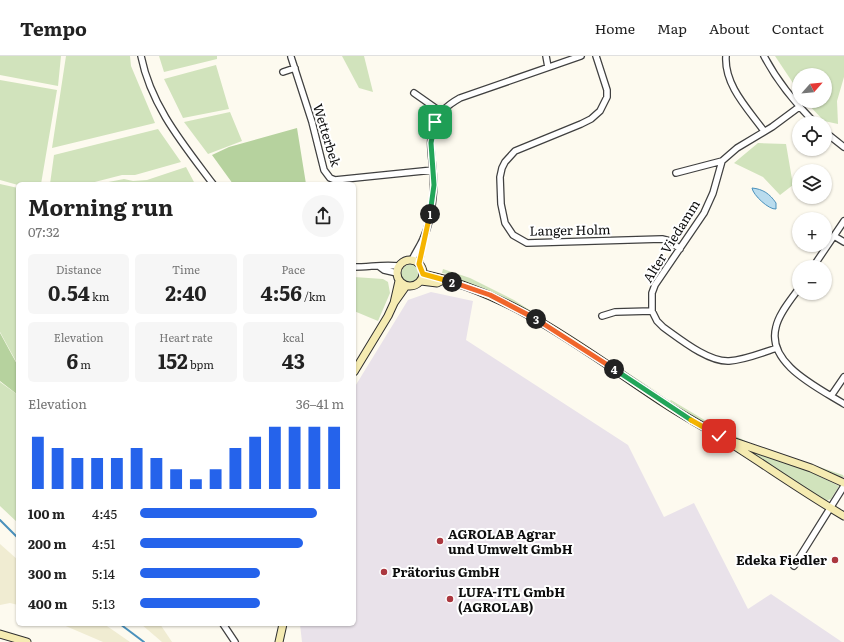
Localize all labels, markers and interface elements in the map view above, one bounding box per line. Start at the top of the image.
text: Tempo [20,14,87,42]
text: Home [595,18,635,38]
text: Map [657,18,687,38]
text: About [709,18,750,38]
text: Contact [772,18,824,38]
north arrow [792,68,832,108]
map controls [792,68,832,300]
street label: Wetterbek [309,101,346,170]
pin [418,105,452,139]
icon: arrive [424,111,446,133]
button: locate [792,116,832,156]
button: layers [792,164,832,204]
text: Morning run [28,190,173,223]
button: share [302,195,344,237]
street label: Alter Viedamm [637,195,704,286]
pin: 1 [420,204,440,224]
text: 1 [428,206,432,222]
button: + [792,212,832,252]
street label: Langer Holm [529,219,611,240]
text: 07:32 [28,222,59,241]
button: − [792,260,832,300]
text: Distance [56,261,101,277]
text: Time [172,261,200,277]
text: Pace [282,261,305,277]
pin: 2 [442,272,462,292]
text: 2 [449,274,455,290]
text: 0.54 [48,277,90,307]
text: 2:40 [165,277,207,307]
text: 4:56 [261,277,302,307]
text: km [90,288,109,304]
text: /km [302,288,326,304]
pin: 3 [526,309,546,329]
text: 3 [533,311,539,327]
text: Elevation [54,329,104,345]
text: Heart rate [159,329,213,345]
text: kcal [282,329,304,345]
text: 6 [66,345,78,375]
text: 152 [158,345,188,375]
text: 43 [282,345,305,375]
text: m [78,356,91,372]
text: bpm [188,356,214,372]
pin: 4 [604,359,624,379]
text: 4 [611,361,617,377]
text: Elevation [28,394,87,413]
text: 36–41 m [296,394,344,413]
pin [702,419,736,453]
icon: check [708,425,730,447]
text: 100 m [28,504,65,523]
text: 4:45 [92,504,117,523]
place label: AGROLAB Agrar und Umwelt GmbH [448,524,573,558]
text: 200 m [28,534,67,553]
text: 4:51 [92,534,115,553]
marker: AGROLAB Agrar und Umwelt GmbH [435,536,445,546]
place label: Edeka Fiedler [736,550,827,569]
marker: Edeka Fiedler [830,555,840,565]
place label: Prätorius GmbH [392,562,500,581]
text: 300 m [28,564,67,583]
text: 5:14 [92,564,115,583]
marker: Prätorius GmbH [379,567,389,577]
place label: LUFA-ITL GmbH (AGROLAB) [458,582,565,616]
text: 400 m [28,594,67,613]
text: 5:13 [92,594,115,613]
marker: LUFA-ITL GmbH (AGROLAB) [445,594,455,604]

